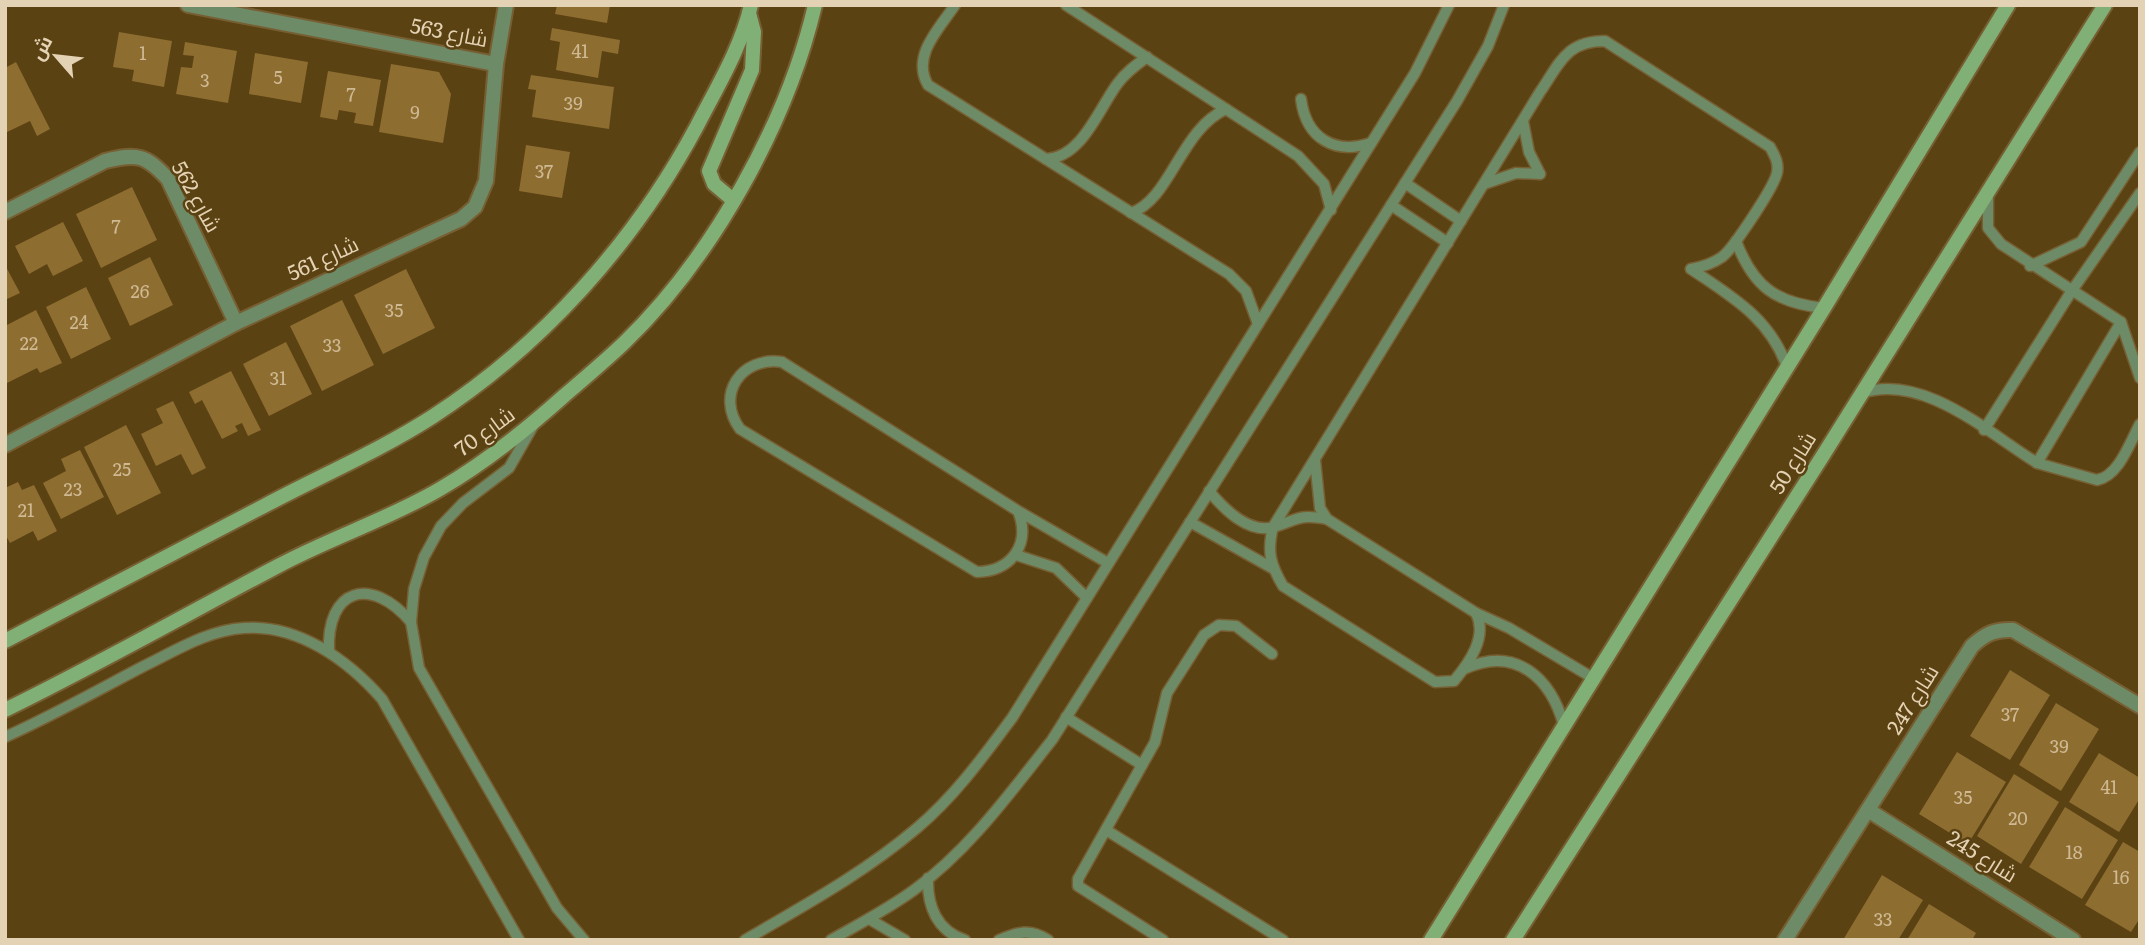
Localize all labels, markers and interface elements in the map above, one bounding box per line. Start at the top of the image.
street label: شارع 563 [408,8,491,54]
north arrow [21,21,91,91]
text: ش [22,30,58,65]
house number: 41 [571,37,589,64]
house number: 1 [139,39,147,66]
house number: 5 [273,63,283,90]
house number: 3 [200,66,210,93]
house number: 7 [346,80,356,107]
house number: 39 [563,89,583,116]
house number: 9 [410,98,420,125]
street label: شارع 562 [165,154,231,238]
house number: 37 [535,157,553,184]
house number: 7 [111,212,121,239]
street label: شارع 561 [281,227,363,288]
house number: 26 [131,277,150,304]
house number: 35 [385,296,403,323]
house number: 24 [69,308,89,335]
house number: 22 [20,329,38,356]
house number: 33 [323,331,341,358]
house number: 31 [269,364,287,391]
street label: شارع 70 [447,398,521,463]
street label: شارع 50 [1760,425,1823,499]
house number: 25 [113,455,131,482]
house number: 23 [64,475,82,502]
house number: 21 [18,496,34,523]
street label: شارع 247 [1877,658,1945,740]
house number: 37 [2001,700,2019,727]
house number: 39 [2049,732,2069,759]
house number: 41 [2100,773,2118,800]
house number: 35 [1954,783,1972,810]
house number: 20 [2008,804,2028,831]
street label: شارع 245 [1942,821,2025,889]
house number: 18 [2065,838,2083,865]
house number: 16 [2113,863,2130,890]
house number: 33 [1874,905,1892,932]

